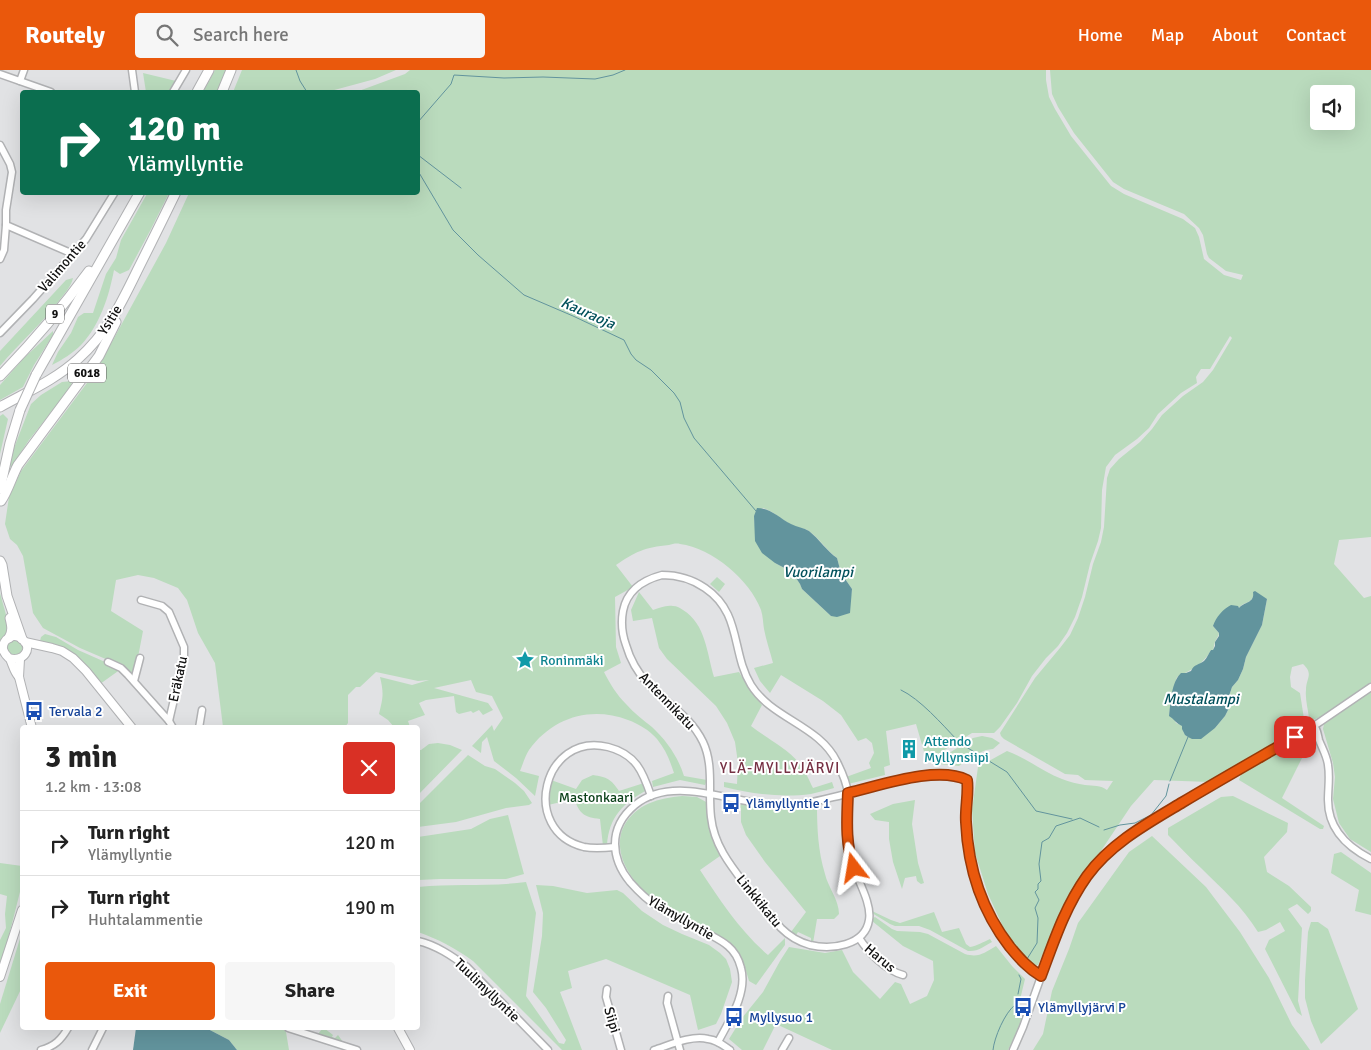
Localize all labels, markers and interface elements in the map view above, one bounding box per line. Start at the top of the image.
search box [135,13,485,58]
text: Routely [25,20,105,50]
icon: search [153,21,181,49]
text: Search here [193,23,289,47]
text: Home [1078,24,1123,46]
text: Map [1151,24,1184,46]
text: About [1212,24,1258,46]
text: Contact [1286,24,1346,46]
map controls [1310,85,1355,130]
button: sound [1310,85,1355,130]
text: 120 m [128,107,221,150]
icon: right [45,110,110,175]
text: Ylämyllyntie [128,150,244,177]
street label: Valimontie [34,236,90,296]
water label: Kauraoja [558,293,618,333]
street label: Ysitie [94,302,126,338]
road number: 9 [46,304,64,323]
road number: 6018 [68,364,106,382]
water label: Vuorilampi [783,563,855,581]
place icon: Roninmäki [514,649,536,671]
place label: Roninmäki [540,652,604,669]
street label: Eräkatu [165,654,191,704]
street label: Antennikatu [635,669,699,733]
water label: Mustalampi [1163,690,1241,708]
bus stop icon: Tervala 2 [23,700,45,722]
place label: Tervala 2 [49,703,103,720]
pin [1274,716,1316,758]
icon: arrive [1281,723,1309,751]
place label: Attendo Myllynsiipi [924,733,989,766]
building icon: Attendo Myllynsiipi [898,738,920,760]
text: 3 min [45,739,117,776]
button: close [343,742,395,794]
district label: YLÄ-MYLLYJÄRVI [720,759,840,777]
text: 1.2 km · 13:08 [45,777,142,797]
park label: Mastonkaari [559,789,633,806]
bus stop icon: Ylämyllyntie 1 [720,792,742,814]
place label: Ylämyllyntie 1 [746,795,830,812]
text: Turn right [88,821,170,845]
icon: right [45,829,73,857]
text: 120 m [345,831,395,855]
position arrow [827,841,879,893]
text: Ylämyllyntie [88,845,172,865]
street label: Linkkikatu [733,871,785,931]
text: Turn right [88,886,170,910]
street label: Ylämyllyntie [645,892,717,944]
icon: right [45,894,73,922]
text: 190 m [345,896,395,920]
text: Huhtalammentie [88,910,203,930]
street label: Harus [861,940,899,976]
street label: Tuulimyllyntie [451,955,523,1025]
button: Exit [45,962,215,1020]
button: Share [225,962,395,1020]
bus stop icon: Ylämyllyjärvi P [1012,996,1034,1018]
place label: Ylämyllyjärvi P [1038,999,1126,1016]
street label: Siipi [600,1005,624,1035]
bus stop icon: Myllysuo 1 [723,1006,745,1028]
place label: Myllysuo 1 [749,1009,813,1026]

